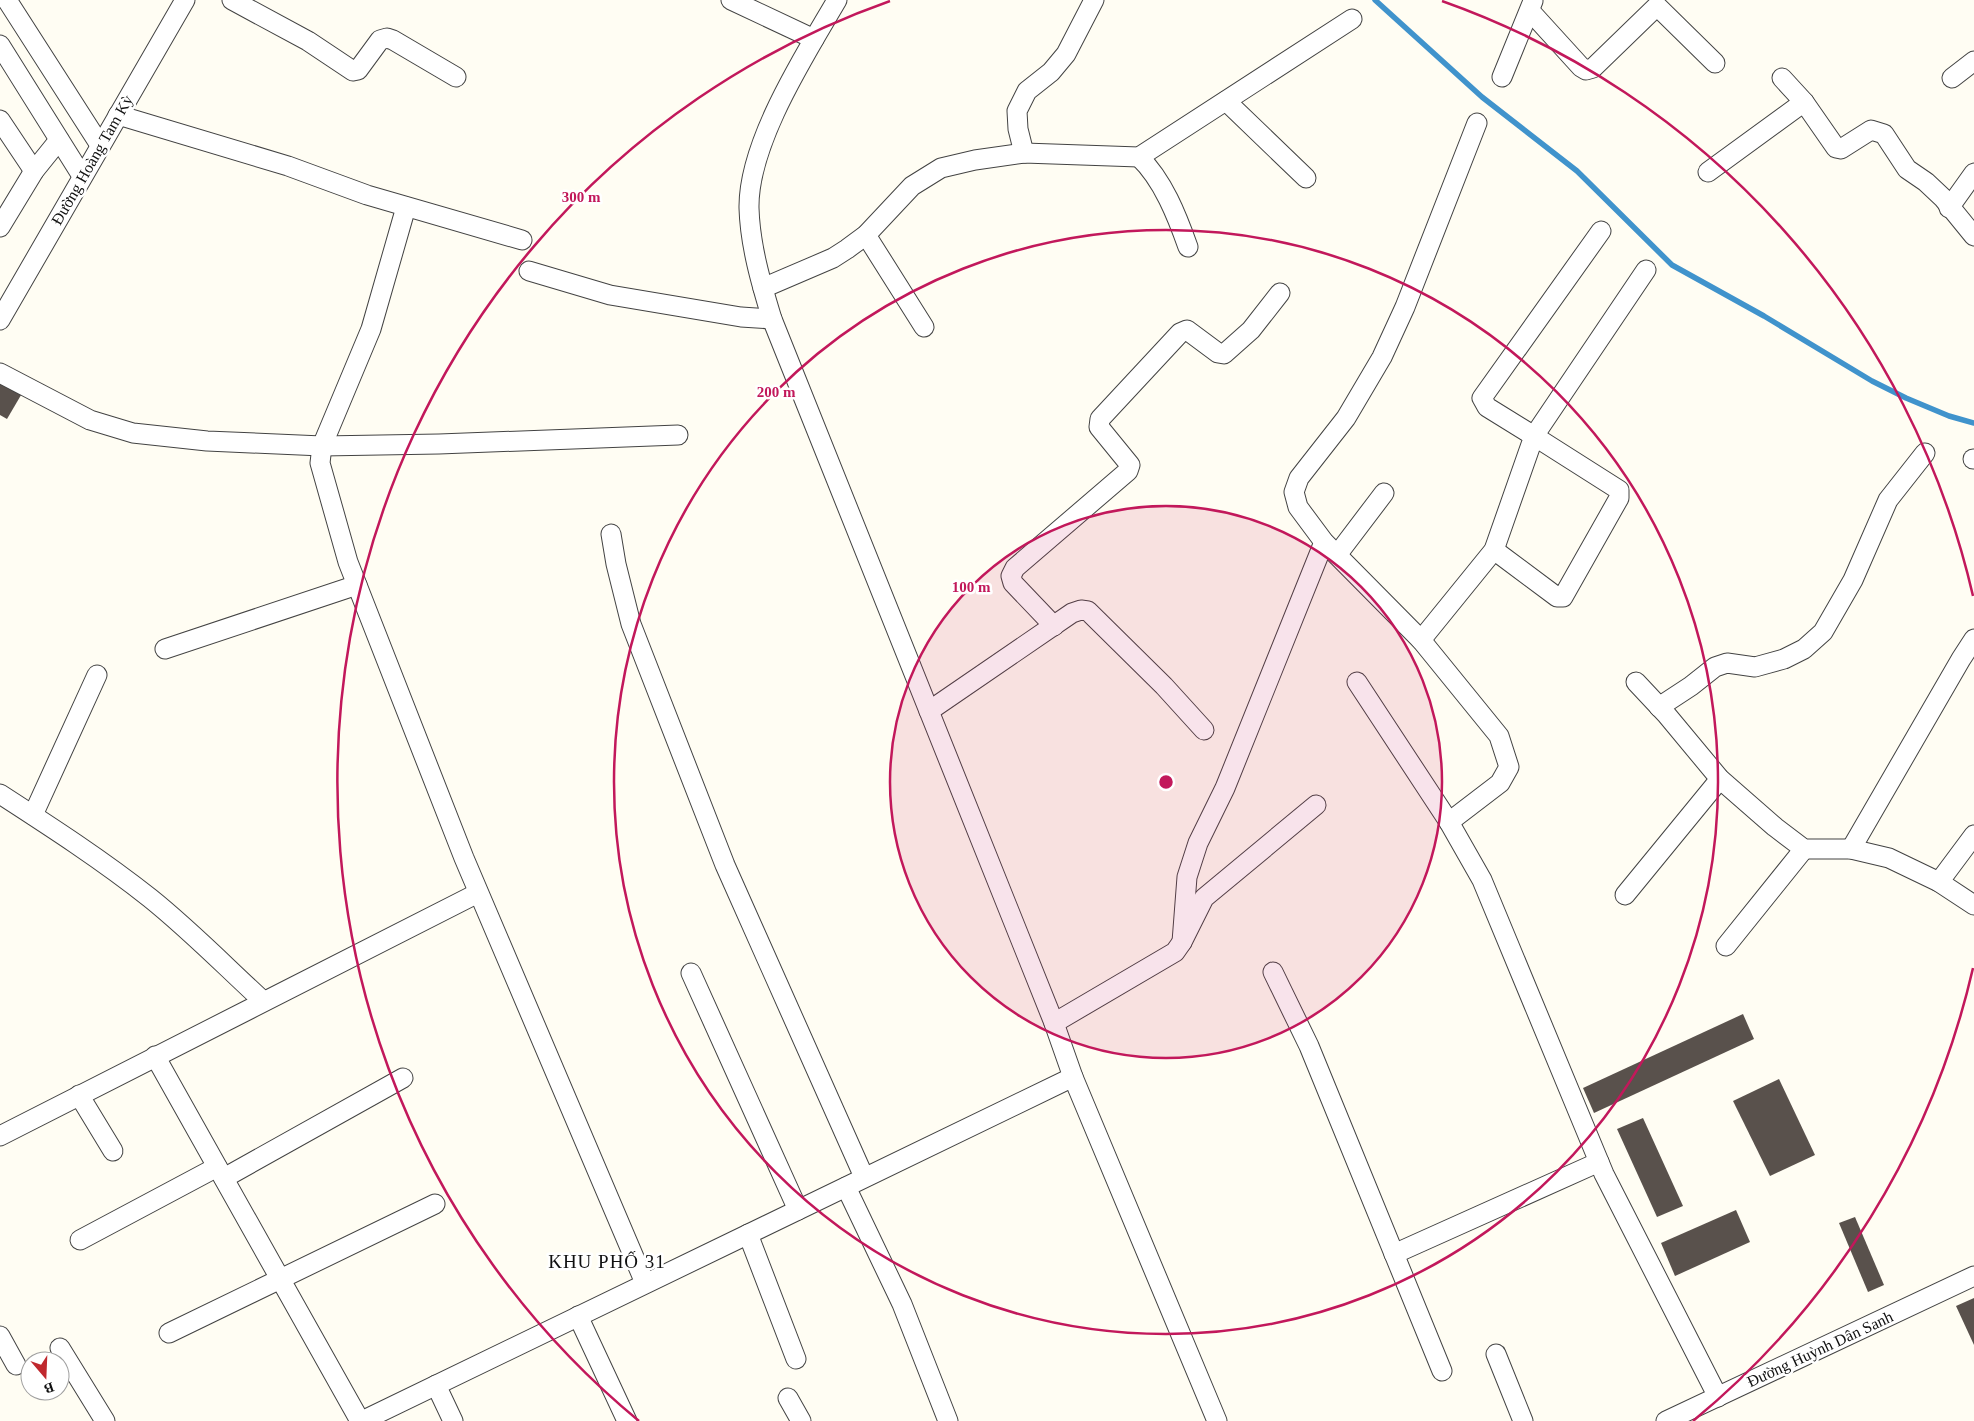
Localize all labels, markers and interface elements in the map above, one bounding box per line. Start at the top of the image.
street label: Đường Hoàng Tam Kỳ [48,92,137,228]
text: 300 m [562,189,601,205]
text: 200 m [757,384,796,400]
text: 100 m [952,579,991,595]
centre of rings [1157,773,1175,791]
district label: KHU PHỐ 31 [548,1251,666,1272]
street label: Đường Huỳnh Dân Sanh [1744,1308,1896,1391]
north arrow [20,1351,70,1401]
text: B [42,1379,56,1396]

